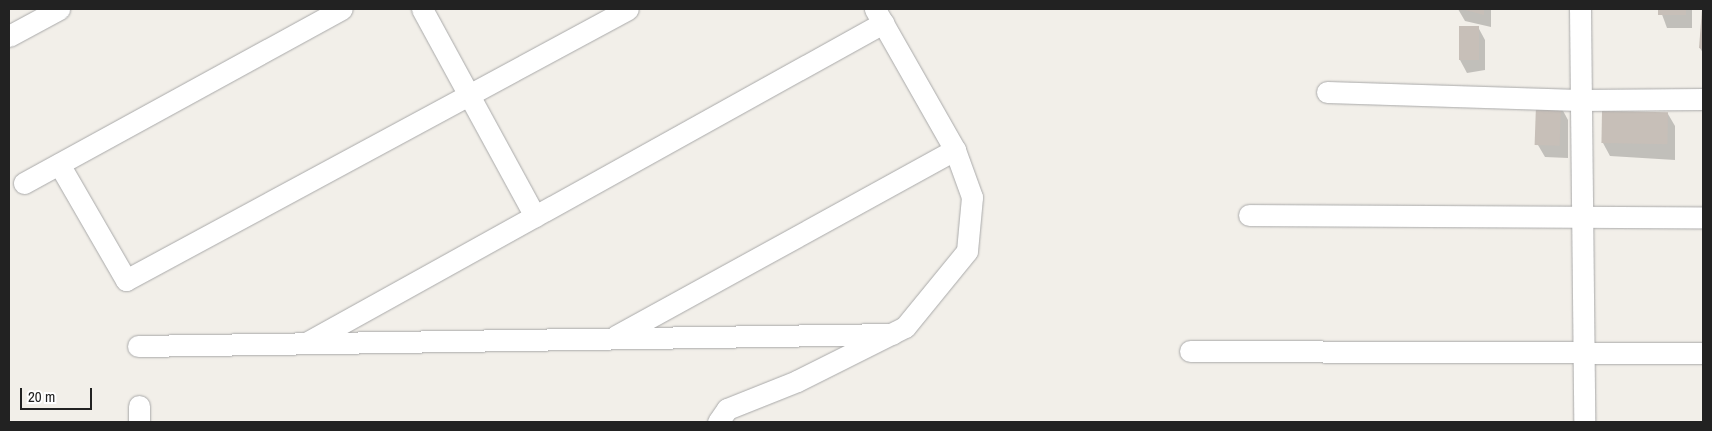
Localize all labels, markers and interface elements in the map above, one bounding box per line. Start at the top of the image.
scale bar [22,378,95,410]
text: 20 m [28,386,55,407]

